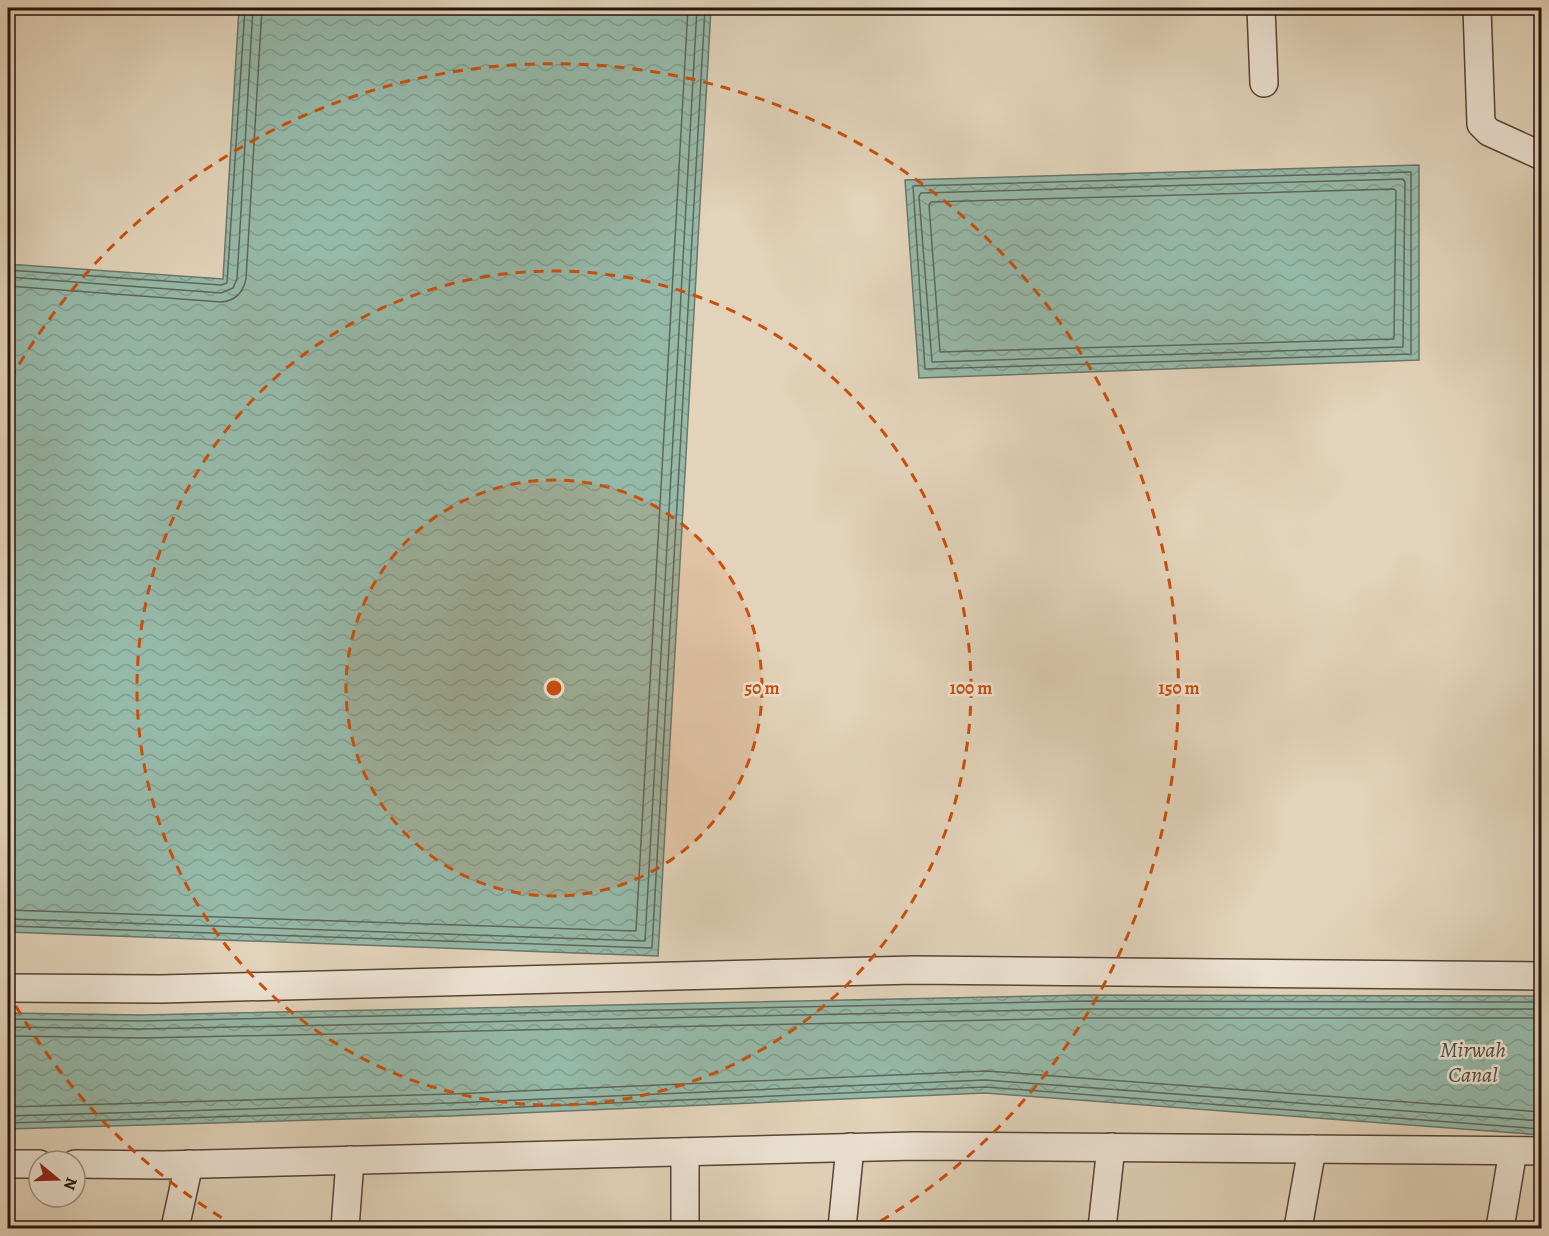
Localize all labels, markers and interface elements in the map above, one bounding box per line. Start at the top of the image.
text: 50 m [745,676,779,700]
text: 100 m [950,676,992,700]
text: 150 m [1158,676,1200,700]
centre of rings [544,678,564,698]
water label: Mirwah Canal [1440,1035,1506,1090]
north arrow [27,1149,87,1209]
text: N [58,1174,83,1193]

